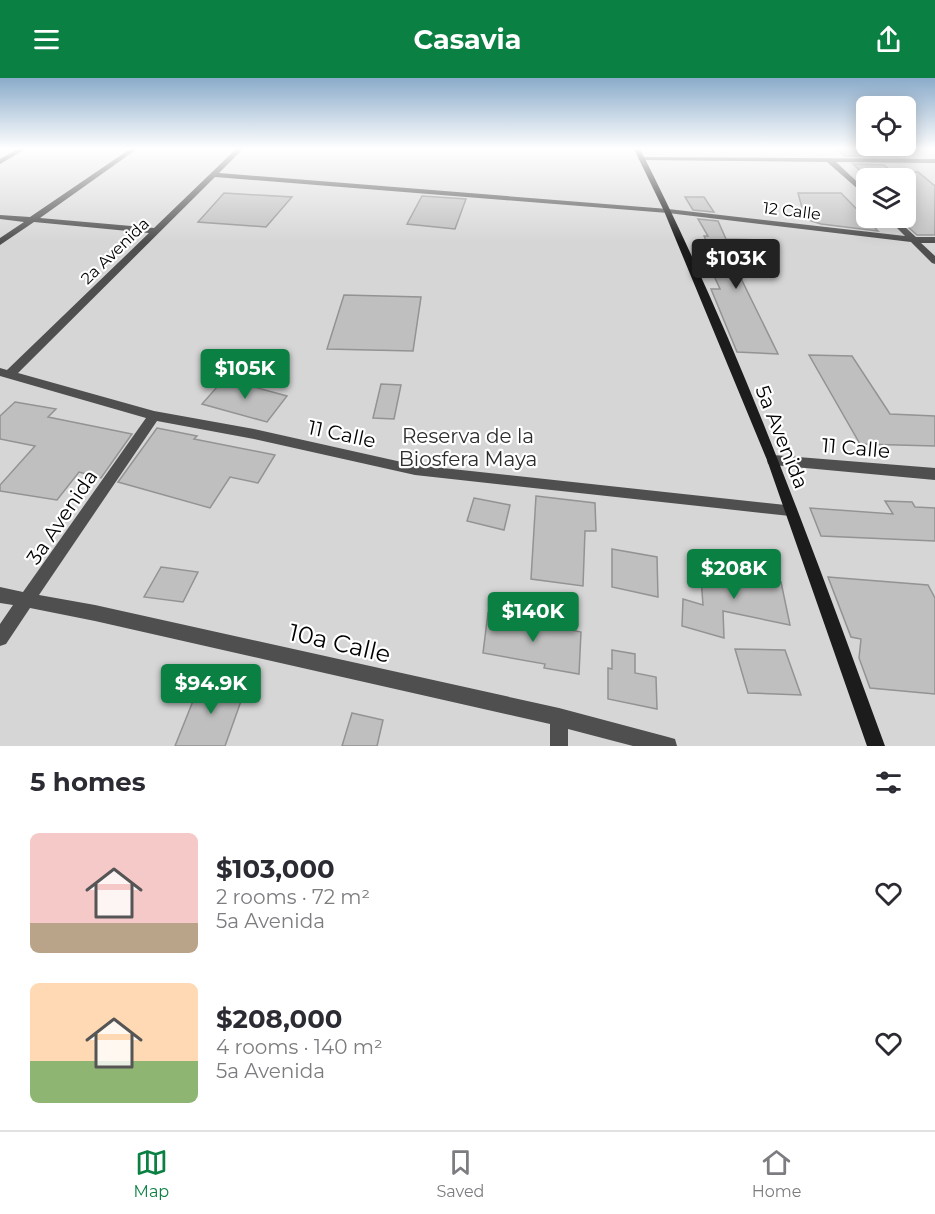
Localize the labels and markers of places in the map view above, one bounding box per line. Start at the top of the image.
pin: $103K [694,239,778,290]
pin: $105K [203,349,287,400]
pin: $208K [692,549,776,600]
pin: $140K [491,592,575,643]
pin: $94.9K [162,664,260,715]

